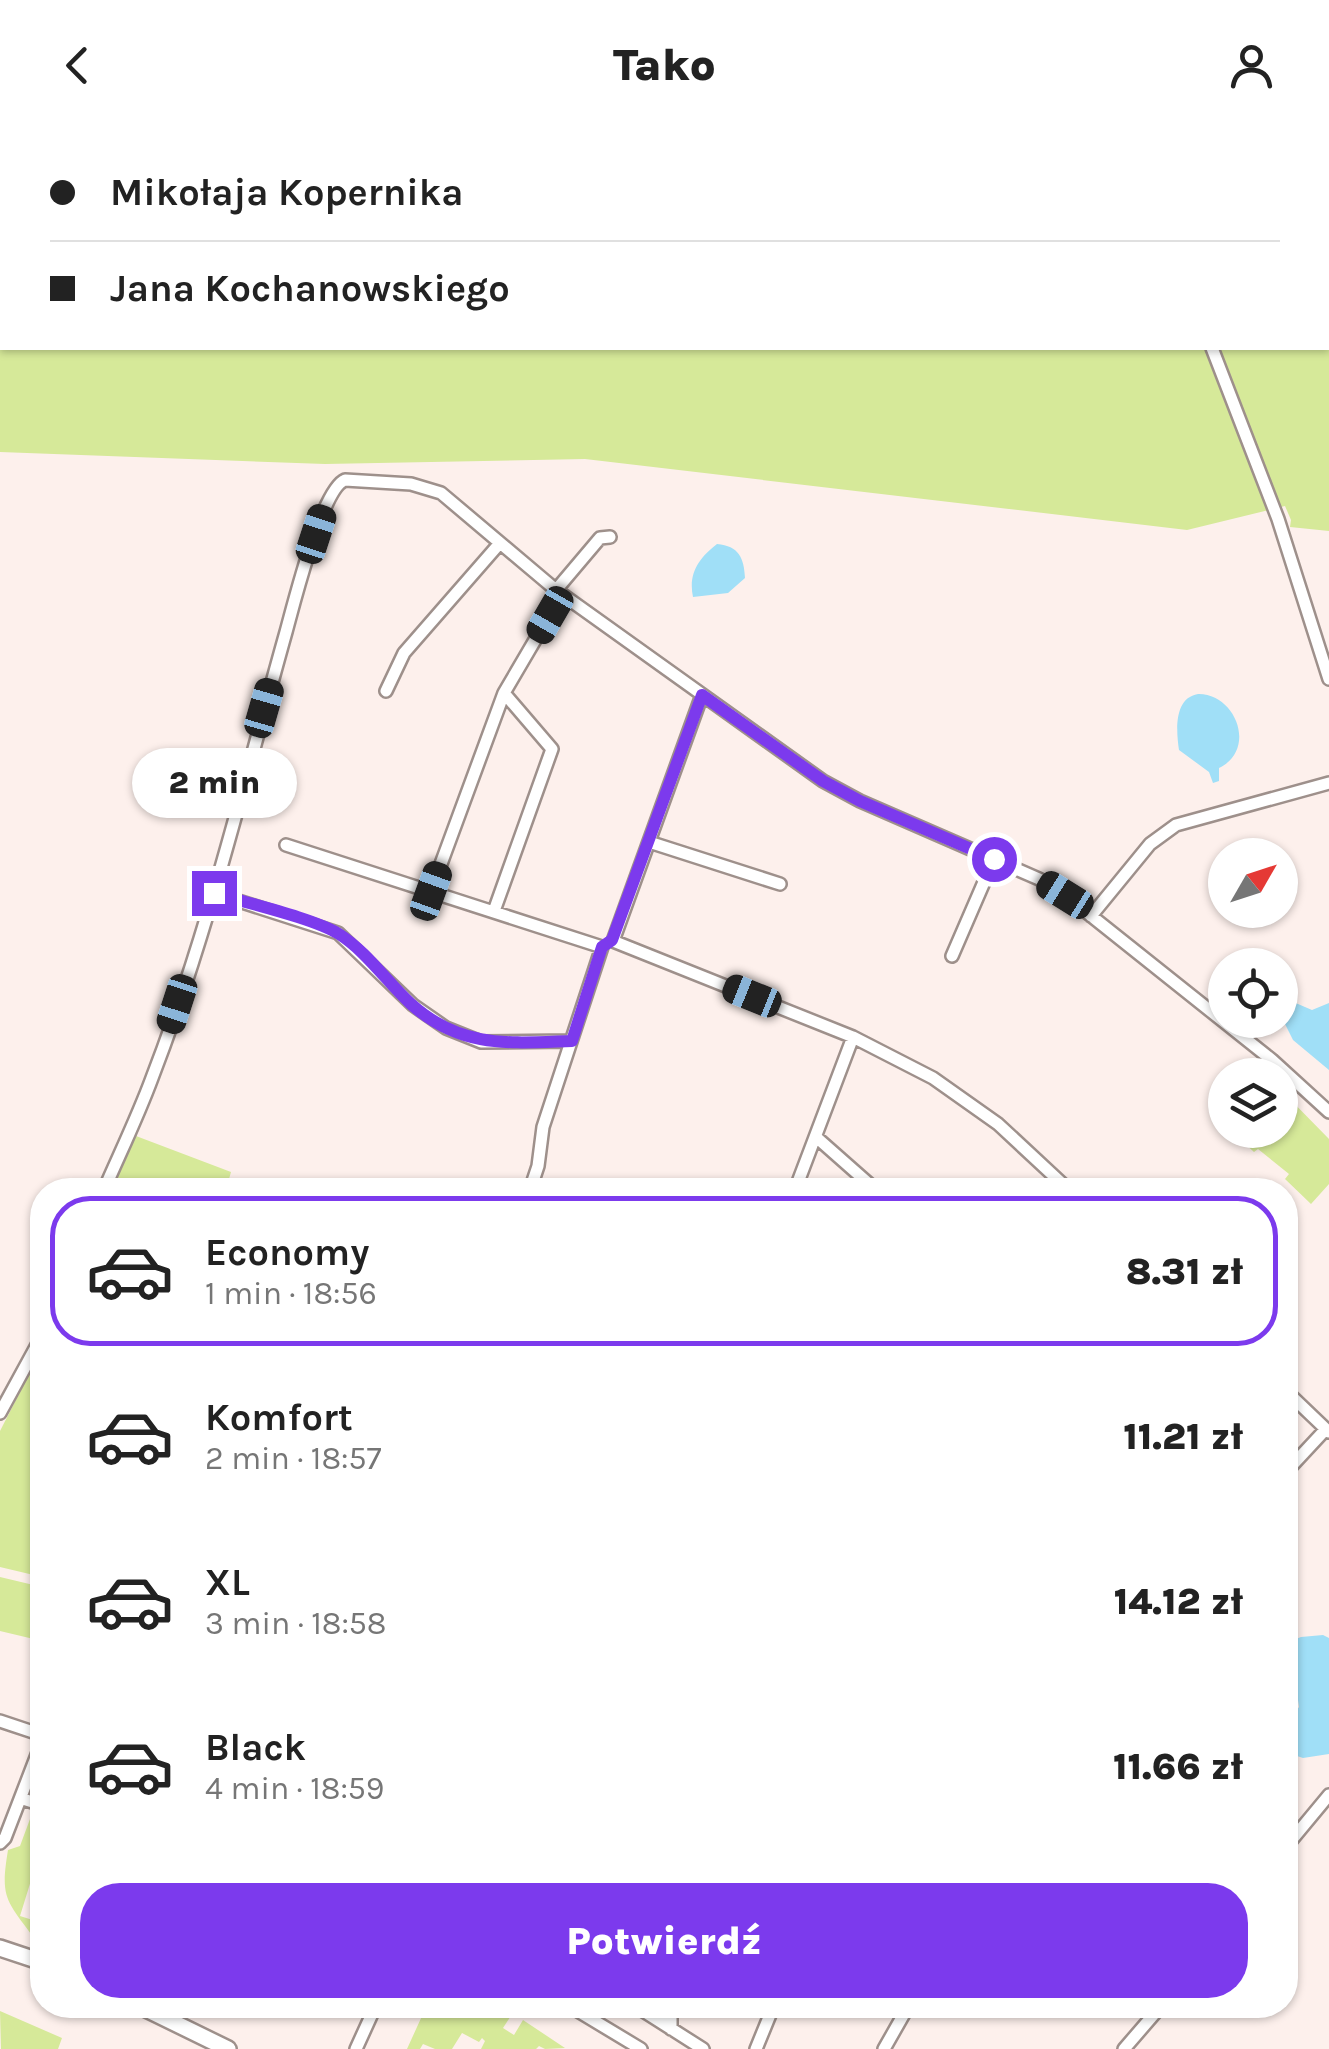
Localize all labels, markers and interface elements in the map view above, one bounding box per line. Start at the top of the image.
icon: back [50,38,105,93]
icon: person [1224,38,1279,93]
text: Tako [613,39,716,91]
text: Mikołaja Kopernika [110,170,464,215]
text: Jana Kochanowskiego [110,266,510,311]
car [292,501,340,567]
car [522,582,578,648]
car [241,675,287,741]
callout: 2 min [132,748,296,818]
text: 2 min [169,764,260,801]
route start [972,837,1017,882]
north arrow [1208,838,1298,928]
map controls [1208,838,1298,1148]
car [407,858,455,924]
car [1032,866,1098,924]
route end [192,871,237,916]
button: locate [1208,948,1298,1038]
car [153,971,201,1037]
car [719,971,785,1021]
button: layers [1208,1058,1298,1148]
icon: car [85,1226,175,1316]
text: Economy [205,1230,369,1275]
text: 8.31 zł [1126,1249,1243,1294]
text: 1 min · 18:56 [205,1275,377,1312]
icon: car [85,1391,175,1481]
text: Komfort [205,1395,353,1440]
text: 11.21 zł [1123,1414,1243,1459]
text: 2 min · 18:57 [205,1440,382,1477]
icon: car [85,1556,175,1646]
text: XL [205,1560,250,1605]
text: 14.12 zł [1114,1579,1243,1624]
text: 3 min · 18:58 [205,1605,387,1642]
icon: car [85,1721,175,1811]
text: Black [205,1725,306,1770]
text: 11.66 zł [1113,1744,1243,1789]
text: 4 min · 18:59 [205,1770,384,1807]
button: Potwierdź [80,1883,1248,1998]

